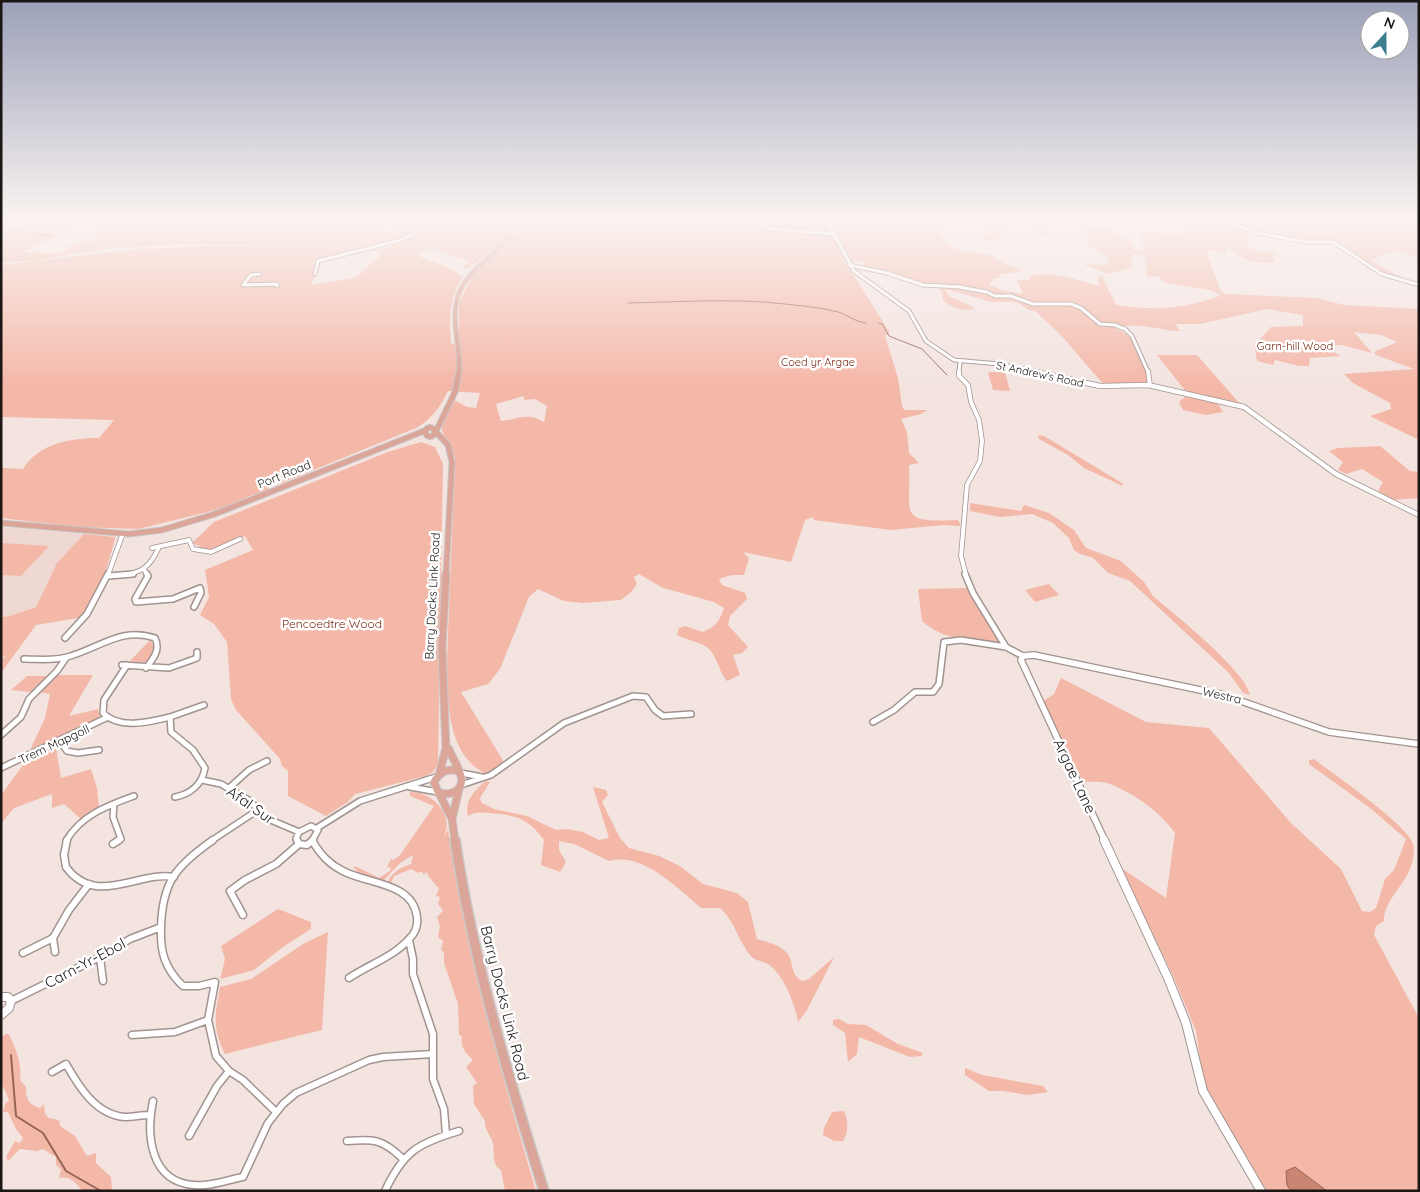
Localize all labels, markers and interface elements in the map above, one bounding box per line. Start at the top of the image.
north arrow [1360,10,1410,60]
text: N [1382,13,1398,33]
park label: Garn-hill Wood [1257,339,1333,353]
park label: Coed yr Argae [781,355,855,369]
street label: St Andrew's Road [995,358,1085,390]
street label: Port Road [255,457,313,491]
street label: Barry Docks Link Road [421,532,443,660]
park label: Pencoedtre Wood [282,616,382,631]
street label: Westra [1201,683,1243,707]
street label: Trem Mapgoll [16,721,92,767]
street label: Argae Lane [1049,736,1101,816]
street label: Afal Sur [223,782,279,829]
street label: Barry Docks Link Road [477,924,533,1082]
street label: Carn-Yr-Ebol [41,934,129,992]

